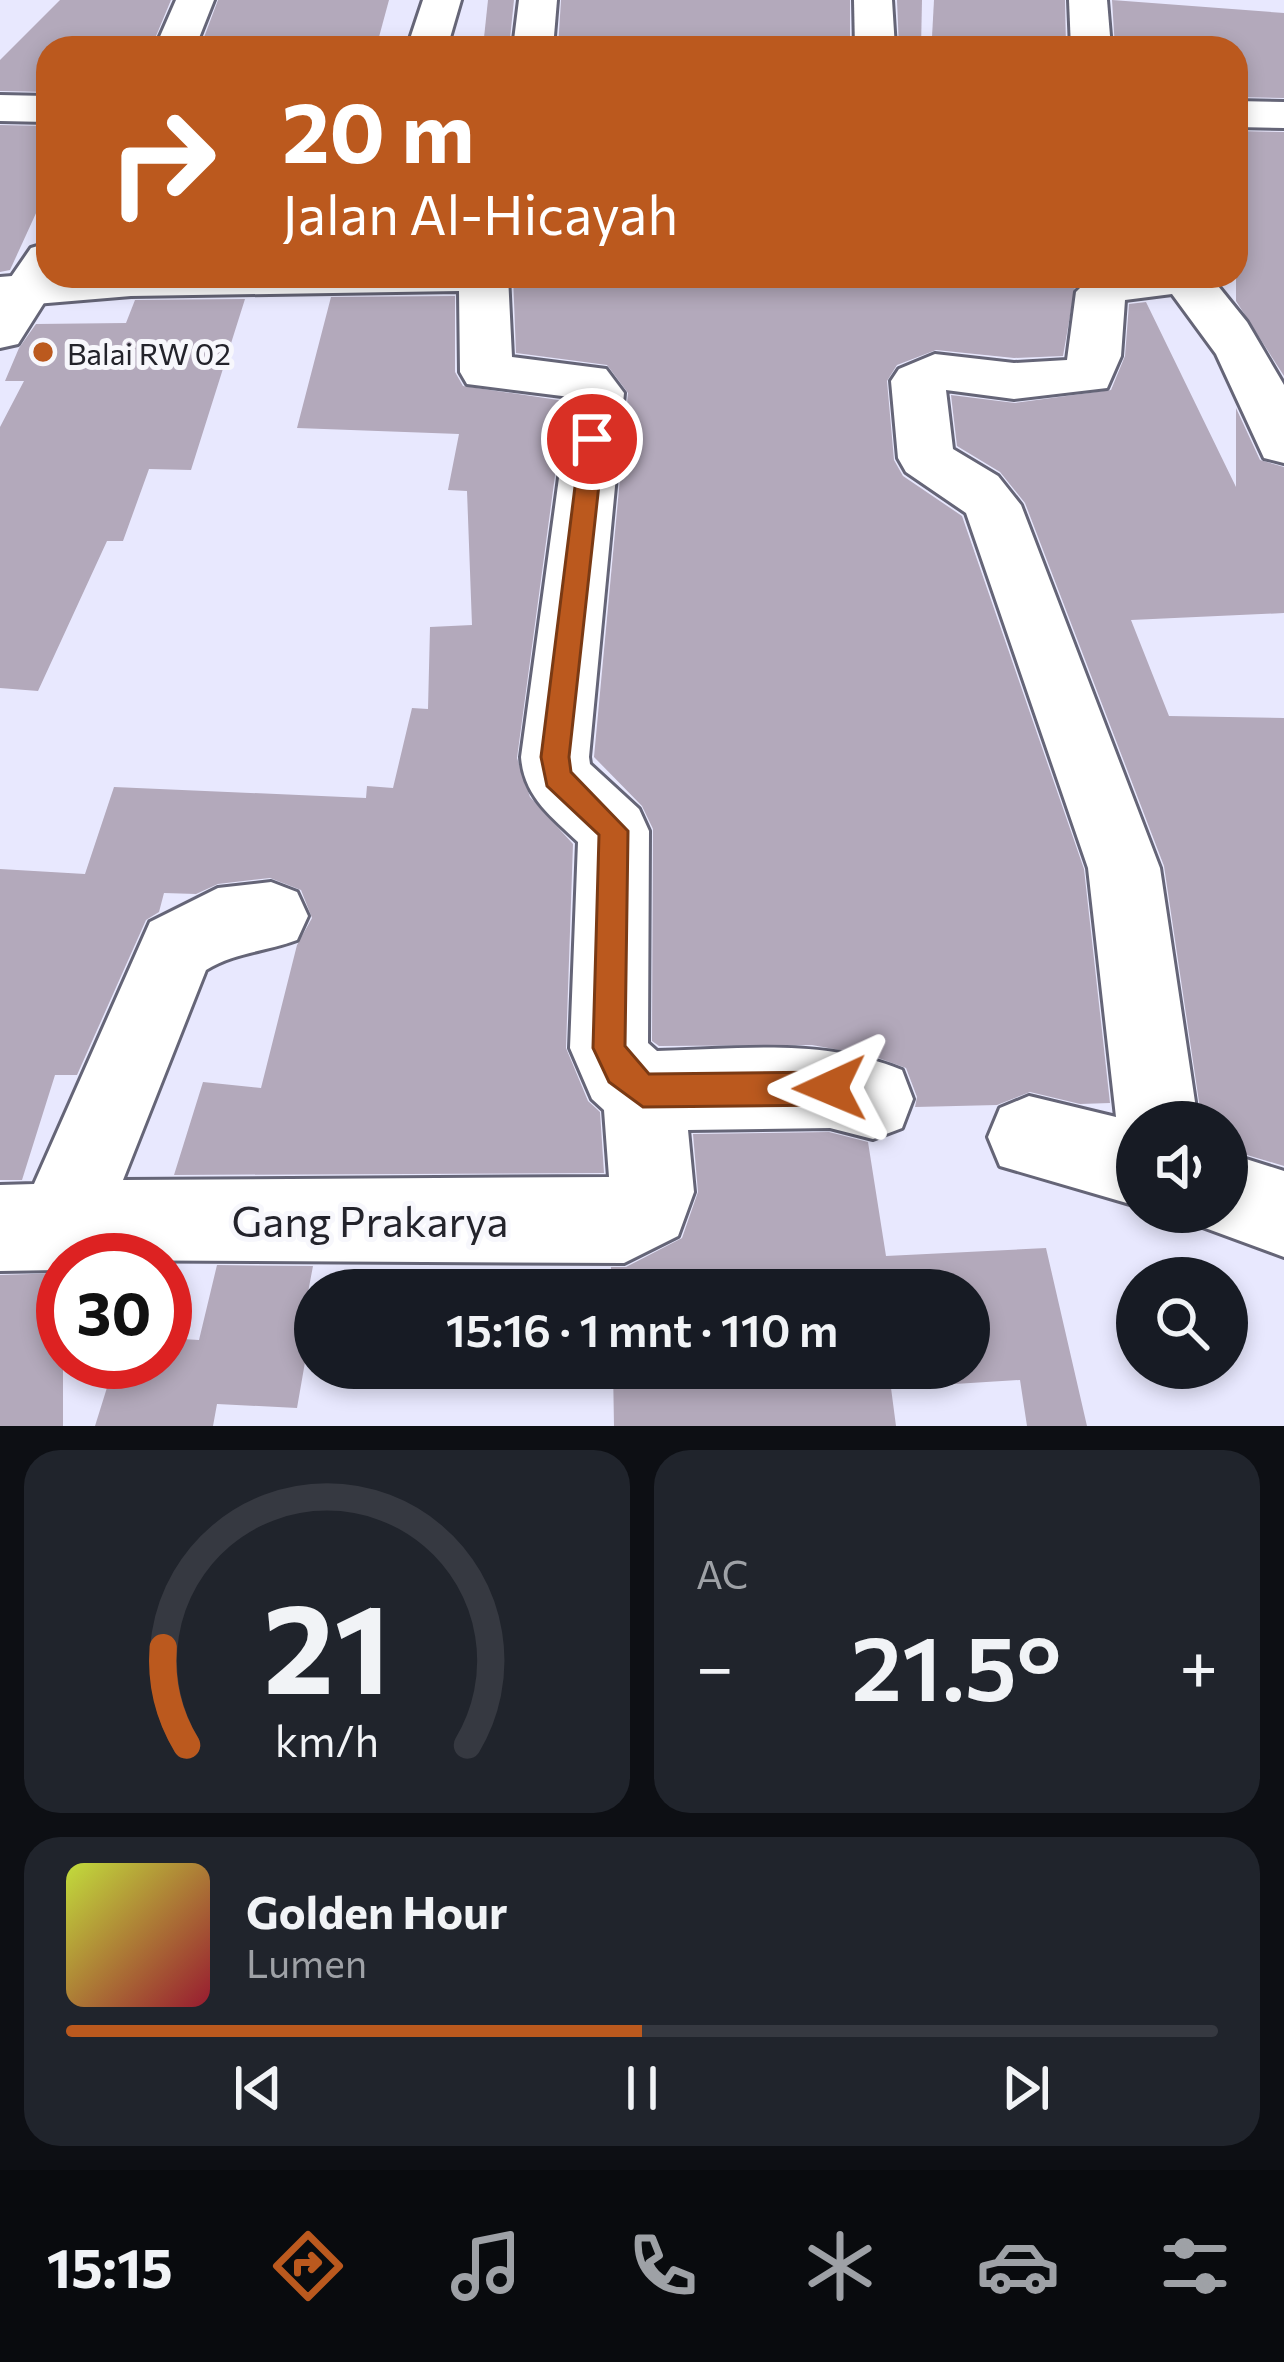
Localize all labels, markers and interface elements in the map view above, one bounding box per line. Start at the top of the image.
text: 20 m [282,78,474,180]
icon: right [84,84,240,240]
text: Jalan Al-Hicayah [282,180,678,246]
place label: Balai RW 02 [67,334,231,371]
marker: Balai RW 02 [30,339,56,365]
pin [541,388,643,490]
icon: arrive [559,406,625,472]
position arrow [767,1025,893,1151]
map controls [1116,1101,1248,1389]
button: sound [1116,1101,1248,1233]
street label: Gang Prakarya [231,1194,509,1246]
speed limit sign: 30 [36,1233,192,1389]
button: search [1116,1257,1248,1389]
text: 15:16 · 1 mnt · 110 m [446,1301,838,1356]
text: AC [696,1549,748,1597]
text: 21 [263,1567,391,1720]
text: 21.5° [851,1609,1062,1720]
text: − [696,1624,734,1705]
text: + [1179,1624,1218,1705]
text: km/h [275,1712,379,1765]
text: Golden Hour [246,1883,507,1938]
text: Lumen [246,1938,367,1986]
icon: previous [225,2055,291,2121]
icon: pause [609,2055,675,2121]
icon: next [993,2055,1059,2121]
icon: directions [266,2224,350,2308]
icon: music [444,2224,528,2308]
icon: phone [621,2224,705,2308]
icon: climate [798,2224,882,2308]
icon: car [976,2224,1060,2308]
icon: filters [1153,2224,1237,2308]
text: 15:15 [47,2233,173,2299]

